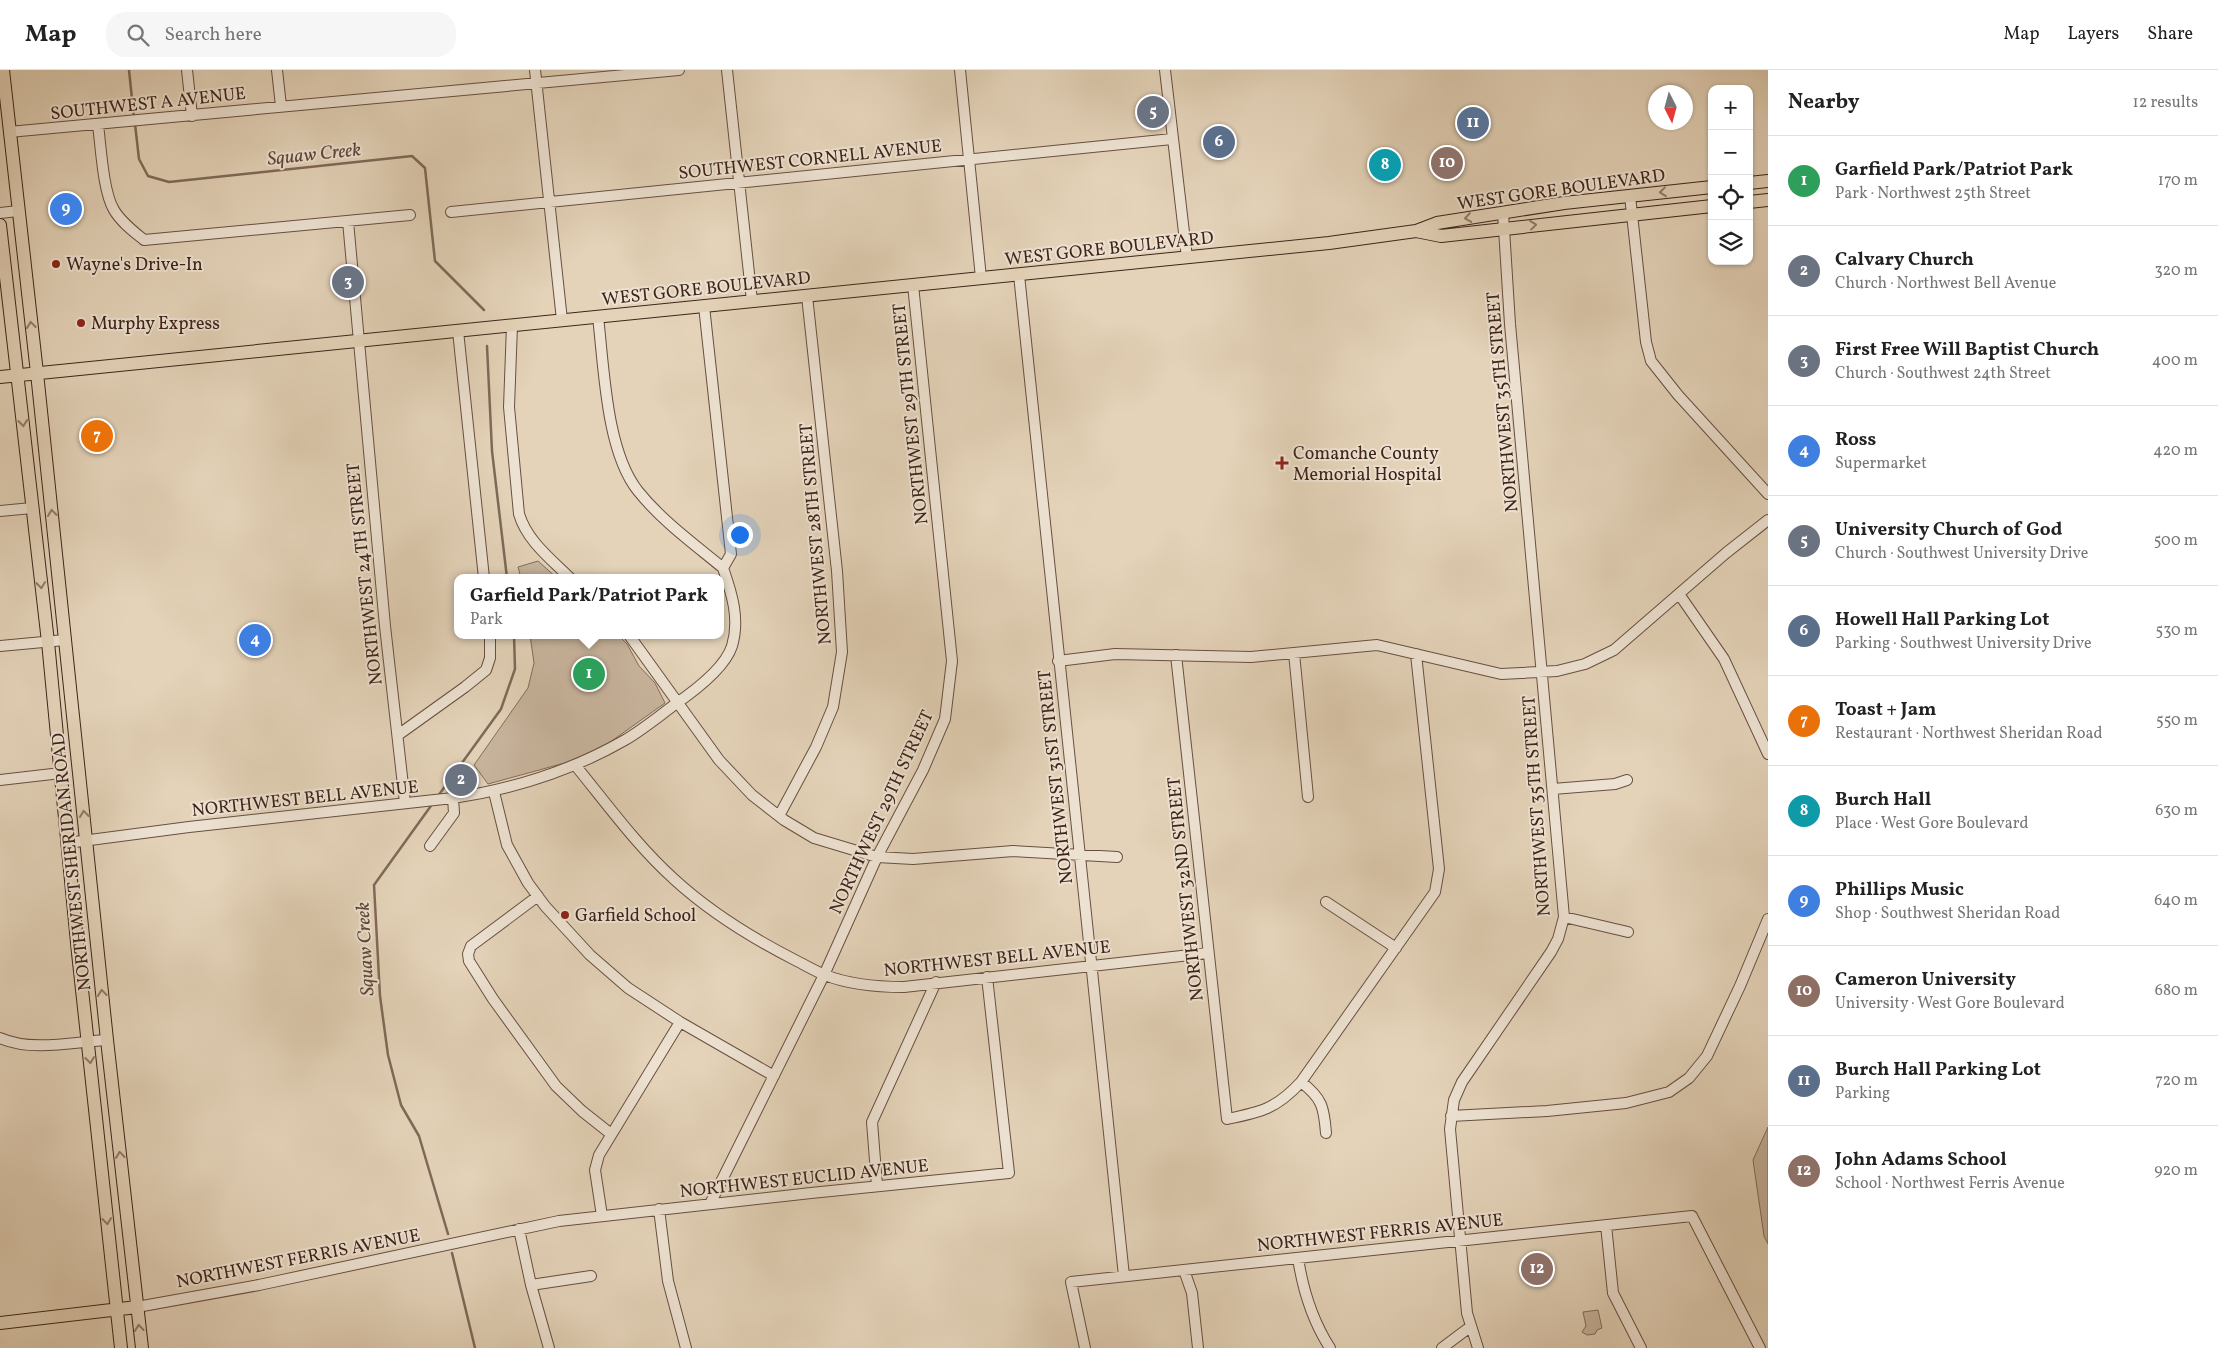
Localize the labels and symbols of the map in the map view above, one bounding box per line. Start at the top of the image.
street label: SOUTHWEST A AVENUE [49,82,247,127]
north arrow [1648,85,1693,130]
pin: 5 [1137,93,1169,131]
pin: 11 [1457,104,1489,142]
pin: 6 [1203,123,1235,161]
street label: SOUTHWEST CORNELL AVENUE [677,134,943,187]
water label: Squaw Creek [266,137,362,173]
pin: 10 [1431,144,1463,182]
pin: 8 [1369,146,1401,184]
street label: WEST GORE BOULEVARD [1456,164,1667,217]
one-way arrow [1659,187,1667,198]
pin: 9 [50,190,82,228]
one-way arrow [1463,213,1472,223]
one-way arrow [1530,220,1538,231]
street label: WEST GORE BOULEVARD [1004,226,1215,273]
place label: Wayne's Drive-In [66,253,203,278]
marker: Wayne's Drive-In [50,258,62,270]
pin: 3 [332,263,364,301]
street label: WEST GORE BOULEVARD [601,266,812,313]
street label: NORTHWEST 35TH STREET [1481,290,1526,513]
street label: NORTHWEST 29TH STREET [887,302,936,526]
place label: Murphy Express [91,312,220,337]
marker: Murphy Express [75,317,87,329]
one-way arrow [26,320,37,328]
pin: 7 [81,417,113,455]
one-way arrow [17,420,28,428]
street label: NORTHWEST 28TH STREET [794,422,839,646]
place label: Comanche County Memorial Hospital [1293,442,1442,488]
marker: Comanche County Memorial Hospital [1275,456,1289,470]
street label: NORTHWEST 24TH STREET [341,461,390,686]
one-way arrow [47,509,58,517]
your location [727,522,753,548]
one-way arrow [36,581,47,589]
pin: 4 [239,621,271,659]
pin: 1 [573,655,605,693]
street label: NORTHWEST 31ST STREET [1033,668,1080,885]
street label: NORTHWEST 35TH STREET [1517,694,1558,917]
street label: NORTHWEST 29TH STREET [824,706,941,919]
street label: NORTHWEST SHERIDAN ROAD [47,732,98,992]
pin: 2 [445,761,477,799]
street label: NORTHWEST BELL AVENUE [190,775,420,824]
street label: NORTHWEST 32ND STREET [1162,775,1211,1002]
one-way arrow [78,810,89,818]
water label: Squaw Creek [351,901,381,997]
place label: Garfield School [575,904,696,929]
marker: Garfield School [559,909,571,921]
street label: NORTHWEST BELL AVENUE [882,935,1112,984]
one-way arrow [97,989,108,997]
one-way arrow [84,1056,95,1064]
one-way arrow [115,1150,126,1158]
street label: NORTHWEST EUCLID AVENUE [678,1154,930,1205]
street label: NORTHWEST FERRIS AVENUE [1256,1208,1505,1259]
one-way arrow [101,1218,112,1226]
street label: NORTHWEST FERRIS AVENUE [174,1224,422,1295]
pin: 12 [1521,1250,1553,1288]
one-way arrow [134,1323,145,1331]

